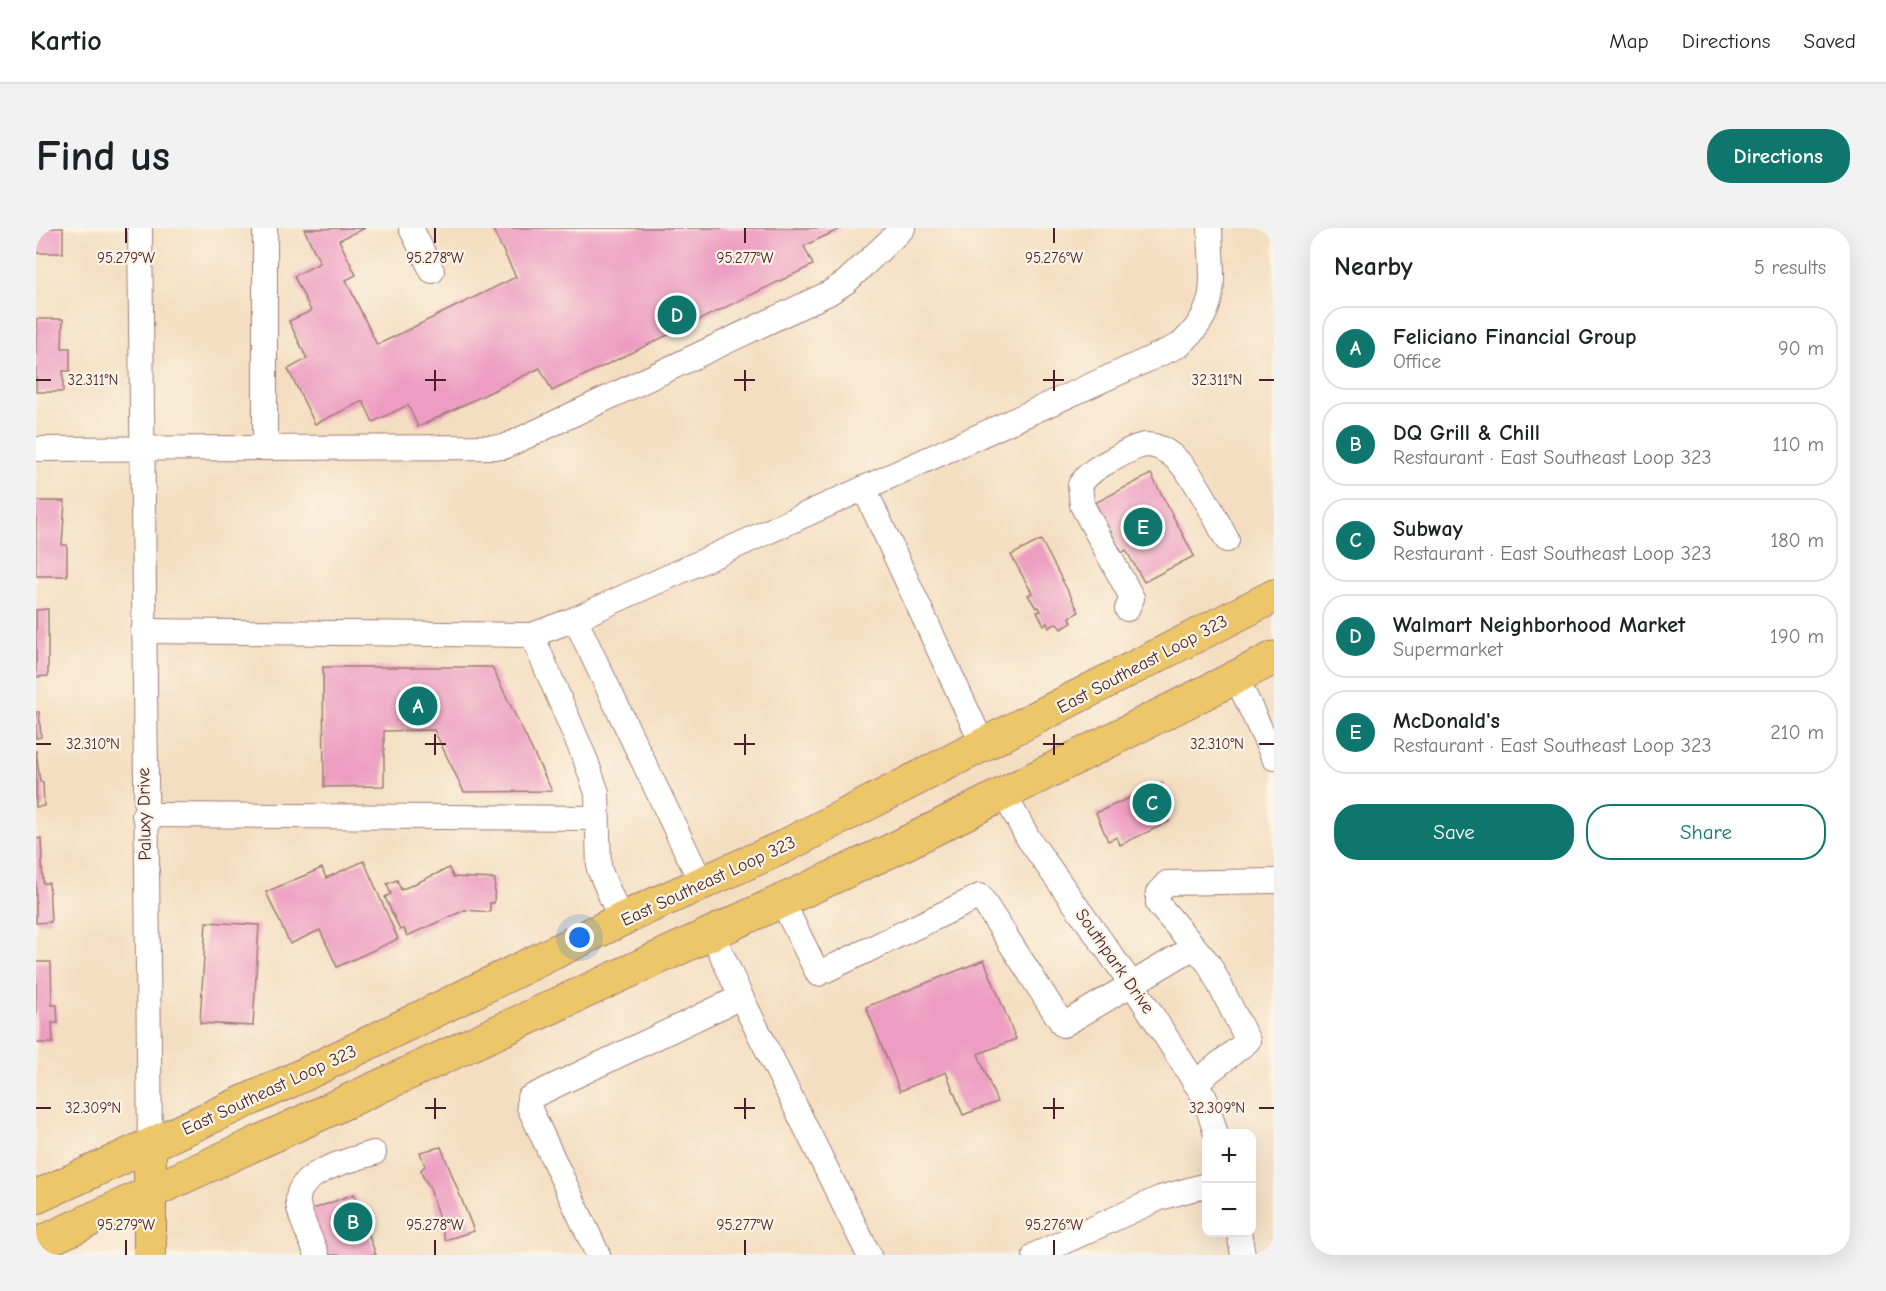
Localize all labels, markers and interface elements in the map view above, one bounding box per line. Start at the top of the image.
text: Kartio [30,25,102,57]
text: Map [1609,29,1649,53]
text: Directions [1682,29,1771,53]
text: Saved [1804,29,1856,53]
button: Directions [1707,129,1850,183]
text: Find us [36,132,170,181]
text: 95.279°W [97,249,155,267]
text: 95.278°W [406,249,464,267]
text: 95.277°W [716,249,774,267]
text: 95.276°W [1025,249,1083,267]
text: Nearby [1334,252,1413,282]
text: 5 results [1754,256,1826,279]
pin: D [658,292,696,338]
text: Feliciano Financial Group [1393,324,1637,350]
text: A [1350,337,1361,360]
text: 90 m [1778,337,1824,360]
text: Office [1393,350,1441,373]
text: 32.311°N [68,371,118,389]
text: 32.311°N [1192,371,1242,389]
text: DQ Grill & Chill [1393,420,1540,446]
text: B [1349,433,1362,456]
text: 110 m [1773,433,1824,456]
text: Restaurant · East Southeast Loop 323 [1393,446,1712,469]
pin: E [1124,504,1162,550]
text: Subway [1393,516,1463,542]
text: C [1349,529,1362,552]
text: 180 m [1770,529,1824,552]
text: Restaurant · East Southeast Loop 323 [1393,542,1712,565]
street label: East Southeast Loop 323 [1053,611,1231,718]
text: Walmart Neighborhood Market [1393,612,1685,638]
text: D [1349,625,1362,648]
text: 190 m [1770,625,1824,648]
text: Supermarket [1393,638,1503,661]
pin: A [398,684,437,728]
text: McDonald's [1393,708,1500,734]
text: E [1350,721,1361,744]
text: 210 m [1770,721,1824,744]
text: Restaurant · East Southeast Loop 323 [1393,734,1712,757]
text: 32.310°N [66,735,120,753]
text: 32.310°N [1190,735,1244,753]
street label: Paluxy Drive [133,767,156,861]
pin: C [1132,780,1172,826]
button: Save [1334,804,1574,860]
button: Share [1586,804,1826,860]
street label: East Southeast Loop 323 [618,832,799,931]
street label: Southpark Drive [1071,905,1158,1018]
your location [565,923,594,952]
street label: East Southeast Loop 323 [179,1041,360,1140]
text: 32.309°N [65,1099,121,1117]
text: 32.309°N [1189,1099,1245,1117]
map controls [1202,1129,1256,1237]
button: + [1202,1129,1256,1183]
button: − [1202,1183,1256,1237]
pin: B [334,1200,372,1244]
text: 95.279°W [97,1216,155,1234]
text: 95.278°W [406,1216,464,1234]
text: 95.277°W [716,1216,774,1234]
text: 95.276°W [1025,1216,1083,1234]

